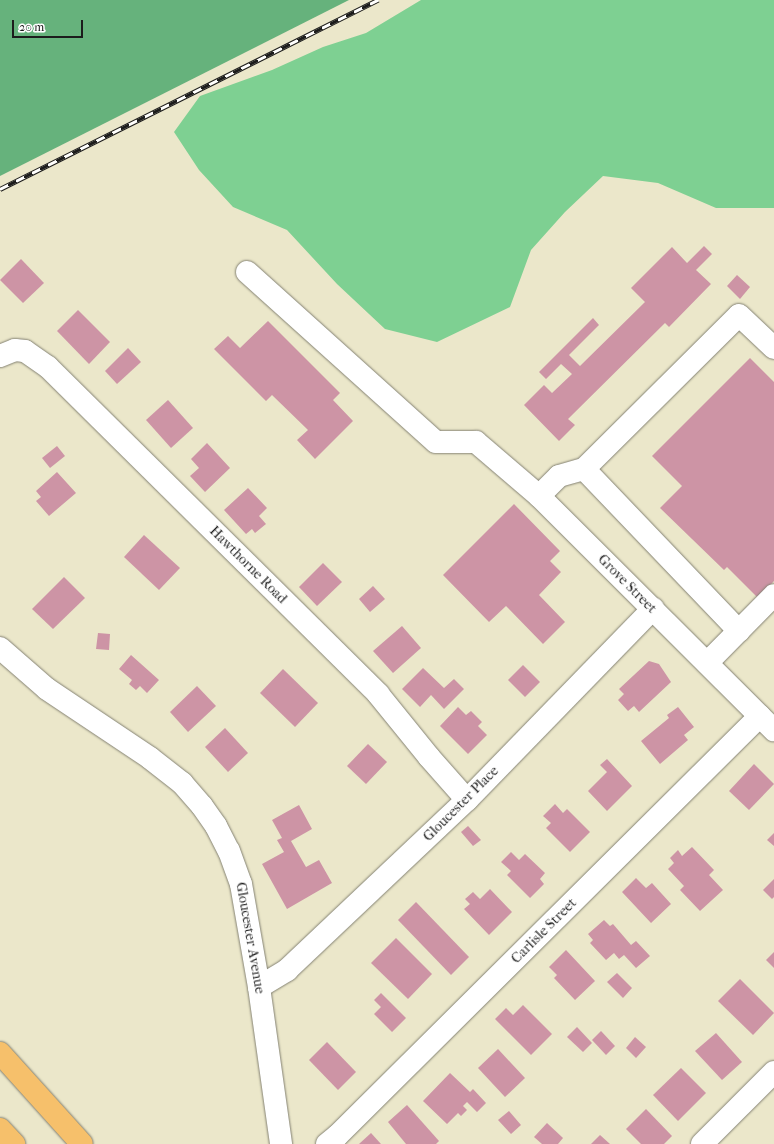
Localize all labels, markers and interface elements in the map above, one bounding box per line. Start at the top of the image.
scale bar [14,12,85,38]
text: 20 m [19,20,44,34]
street label: Hawthorne Road [206,523,290,607]
street label: Grove Street [594,551,660,617]
street label: Gloucester Place [420,763,502,845]
street label: Gloucester Avenue [232,881,268,995]
street label: Carlisle Street [508,895,580,967]

